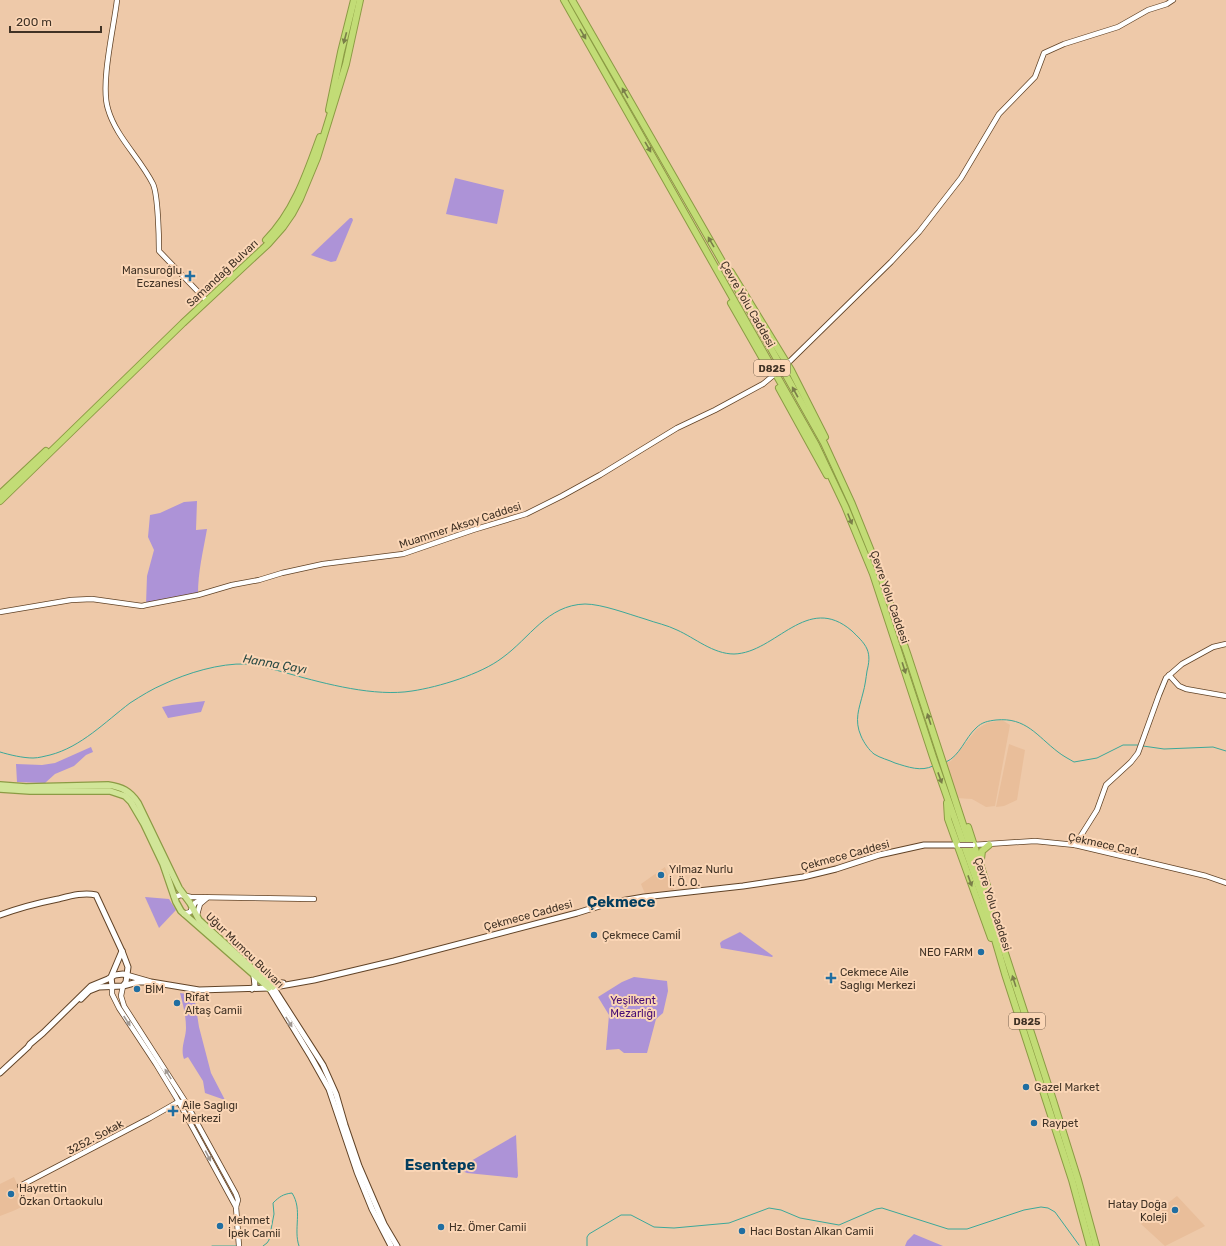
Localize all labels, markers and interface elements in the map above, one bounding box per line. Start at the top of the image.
scale bar [10,8,101,34]
text: 200 m [16,15,52,29]
one-way arrow [580,28,587,40]
one-way arrow [341,32,347,44]
one-way arrow [622,87,629,99]
one-way arrow [644,141,651,153]
one-way arrow [707,236,714,248]
street label: Samandağ Bulvarı [184,237,261,310]
street label: Çevre Yolu Caddesi [718,259,778,350]
place label: Mansuroğlu Eczanesi [122,264,182,290]
marker: Mansuroğlu Eczanesi [185,271,195,281]
road number: D825 [754,360,790,376]
one-way arrow [792,386,799,398]
street label: Muammer Aksoy Caddesi [398,500,523,551]
one-way arrow [848,513,854,525]
street label: Çevre Yolu Caddesi [868,549,912,645]
water label: Hanna Çayı [242,651,308,677]
one-way arrow [901,662,907,674]
one-way arrow [926,713,932,725]
one-way arrow [938,773,944,785]
street label: Çekmece Cad. [1067,831,1141,858]
street label: Çekmece Caddesi [800,837,891,874]
street label: Çevre Yolu Caddesi [971,856,1014,952]
place label: Yılmaz Nurlu İ. Ö. O. [669,863,733,889]
marker: Yılmaz Nurlu İ. Ö. O. [656,870,666,880]
one-way arrow [967,876,973,888]
district label: Çekmece [587,893,655,911]
street label: Çekmece Caddesi [483,897,574,934]
street label: Uğur Mumcu Bulvarı [203,910,286,991]
place label: Çekmece Camiİ [602,928,681,942]
marker: Çekmece Camiİ [589,930,599,940]
place label: NEO FARM [919,946,973,959]
marker: NEO FARM [976,947,986,957]
place label: Cekmece Aile Saglıgı Merkezi [840,966,916,992]
marker: Cekmece Aile Saglıgı Merkezi [825,972,837,984]
one-way arrow [1011,975,1017,987]
place label: BİM [145,982,164,996]
marker: BİM [132,984,142,994]
place label: Rıfat Altaş Camii [185,991,242,1017]
park label: Yeşilkent Mezarlığı [610,994,657,1020]
marker: Rıfat Altaş Camii [172,998,182,1008]
road number: D825 [1009,1013,1045,1029]
one-way arrow [123,1016,131,1026]
one-way arrow [285,1017,293,1027]
one-way arrow [165,1068,172,1080]
place label: Gazel Market [1034,1081,1100,1094]
marker: Gazel Market [1021,1082,1031,1092]
place label: Aile Saglıgı Merkezi [182,1099,238,1125]
marker: Aile Saglıgı Merkezi [167,1105,179,1117]
street label: 3252. Sokak [65,1117,126,1158]
place label: Raypet [1042,1117,1079,1130]
marker: Raypet [1029,1118,1039,1128]
one-way arrow [205,1151,212,1162]
district label: Esentepe [405,1156,475,1174]
place label: Hayrettin Özkan Ortaokulu [19,1182,103,1208]
marker: Hayrettin Özkan Ortaokulu [6,1189,16,1199]
place label: Hatay Doğa Koleji [1108,1198,1167,1224]
marker: Hatay Doğa Koleji [1170,1205,1180,1215]
place label: Mehmet İpek Camii [228,1214,280,1240]
marker: Mehmet İpek Camii [215,1221,225,1231]
place label: Hz. Ömer Camii [449,1221,526,1234]
marker: Hz. Ömer Camii [436,1222,446,1232]
place label: Hacı Bostan Alkan Camii [750,1225,874,1238]
marker: Hacı Bostan Alkan Camii [737,1226,747,1236]

